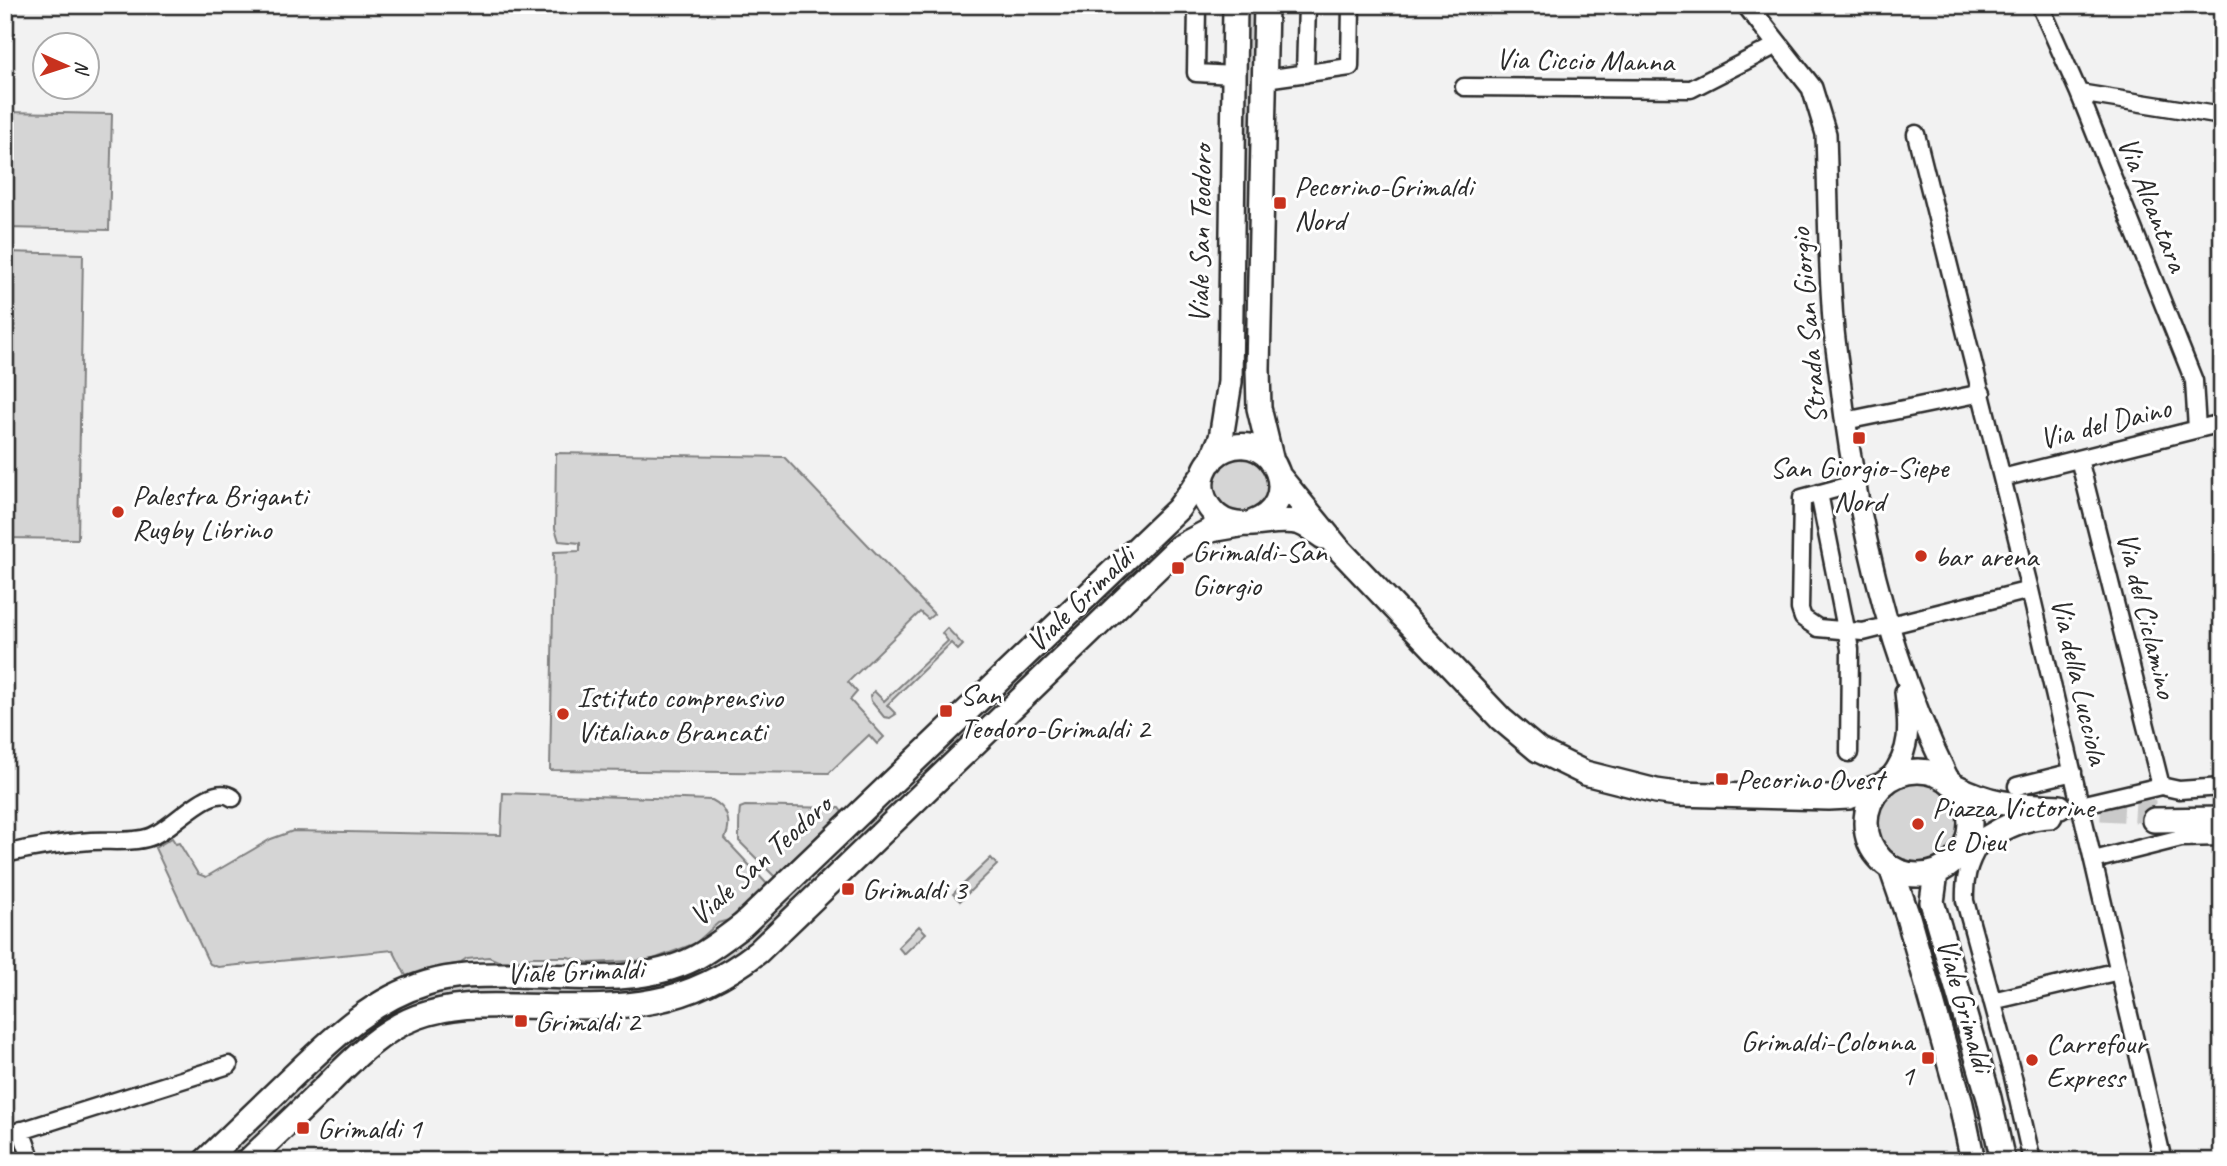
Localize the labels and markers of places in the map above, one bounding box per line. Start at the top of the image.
place label: Pecorino-Grimaldi Nord [1294,167,1476,239]
marker: Pecorino-Grimaldi Nord [1272,195,1288,211]
marker: San Giorgio-Siepe Nord [1851,430,1867,446]
place label: San Giorgio-Siepe Nord [1770,448,1950,520]
place label: Palestra Briganti Rugby Librino [132,476,310,548]
marker: Palestra Briganti Rugby Librino [110,504,126,520]
place label: Grimaldi-San Giorgio [1192,532,1328,604]
place label: bar arena [1935,537,2040,575]
marker: bar arena [1913,548,1929,564]
marker: Grimaldi-San Giorgio [1170,560,1186,576]
place label: San Teodoro-Grimaldi 2 [960,675,1152,747]
place label: Istituto comprensivo Vitaliano Brancati [577,678,784,750]
marker: San Teodoro-Grimaldi 2 [938,703,954,719]
marker: Istituto comprensivo Vitaliano Brancati [555,706,571,722]
place label: Pecorino Ovest [1736,760,1888,798]
marker: Pecorino Ovest [1714,771,1730,787]
place label: Piazza Victorine Le Dieu [1932,788,2096,860]
marker: Piazza Victorine Le Dieu [1910,816,1926,832]
place label: Grimaldi 3 [862,870,969,908]
marker: Grimaldi 3 [840,881,856,897]
place label: Grimaldi 2 [535,1002,642,1040]
marker: Grimaldi 2 [513,1013,529,1029]
place label: Grimaldi-Colonna 1 [1740,1022,1917,1094]
place label: Carrefour Express [2046,1024,2149,1096]
marker: Grimaldi-Colonna 1 [1920,1050,1936,1066]
marker: Carrefour Express [2024,1052,2040,1068]
place label: Grimaldi 1 [317,1109,423,1147]
marker: Grimaldi 1 [295,1120,311,1136]

